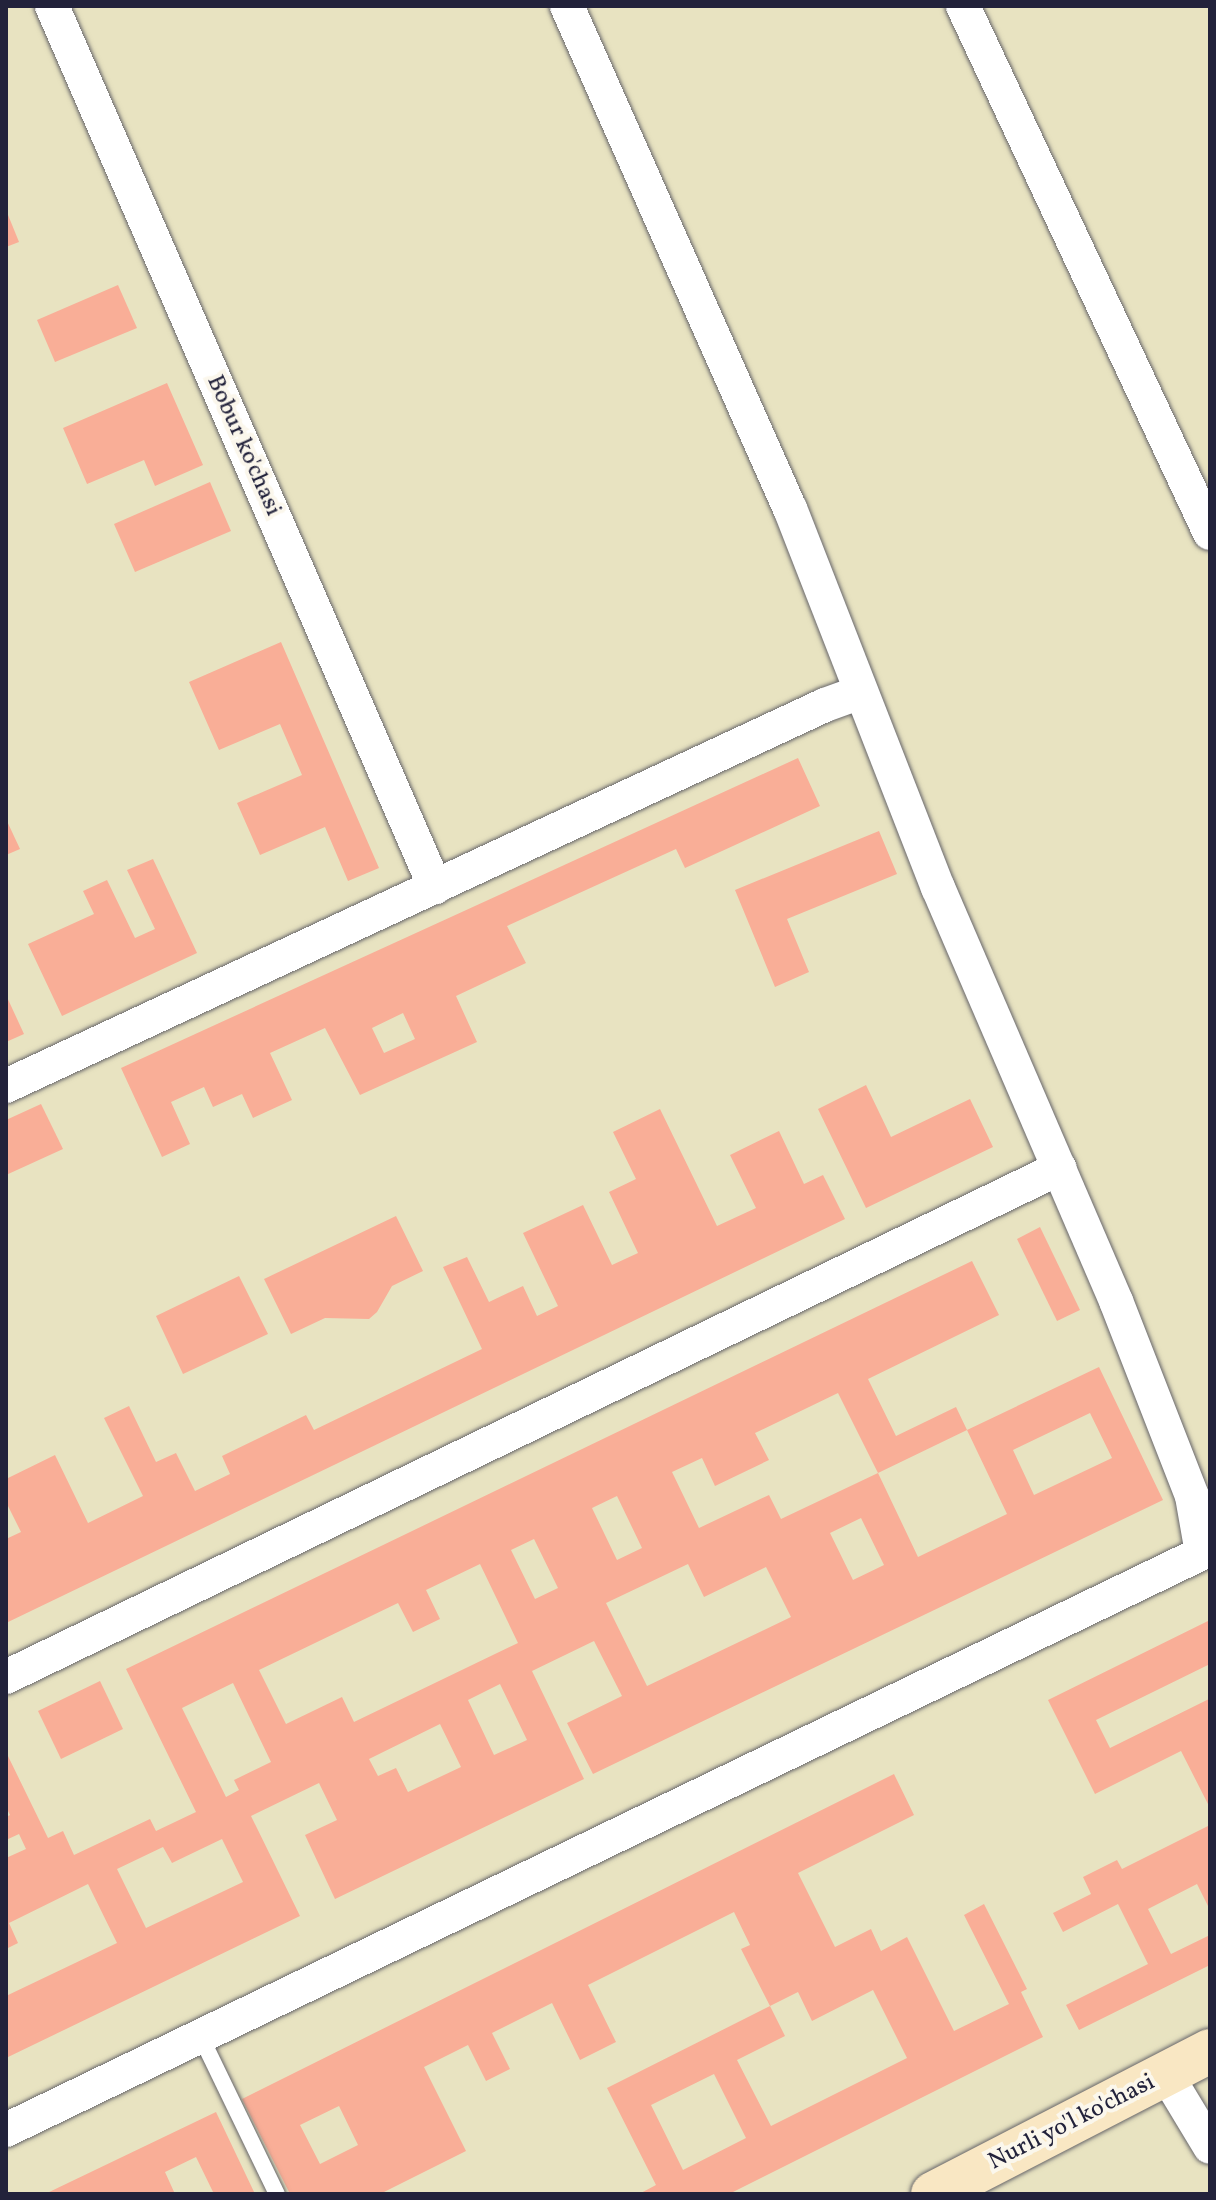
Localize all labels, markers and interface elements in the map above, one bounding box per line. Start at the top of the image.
street label: Bobur ko'chasi [199,371,287,521]
street label: Nurli yo'l ko'chasi [984,2068,1160,2178]

